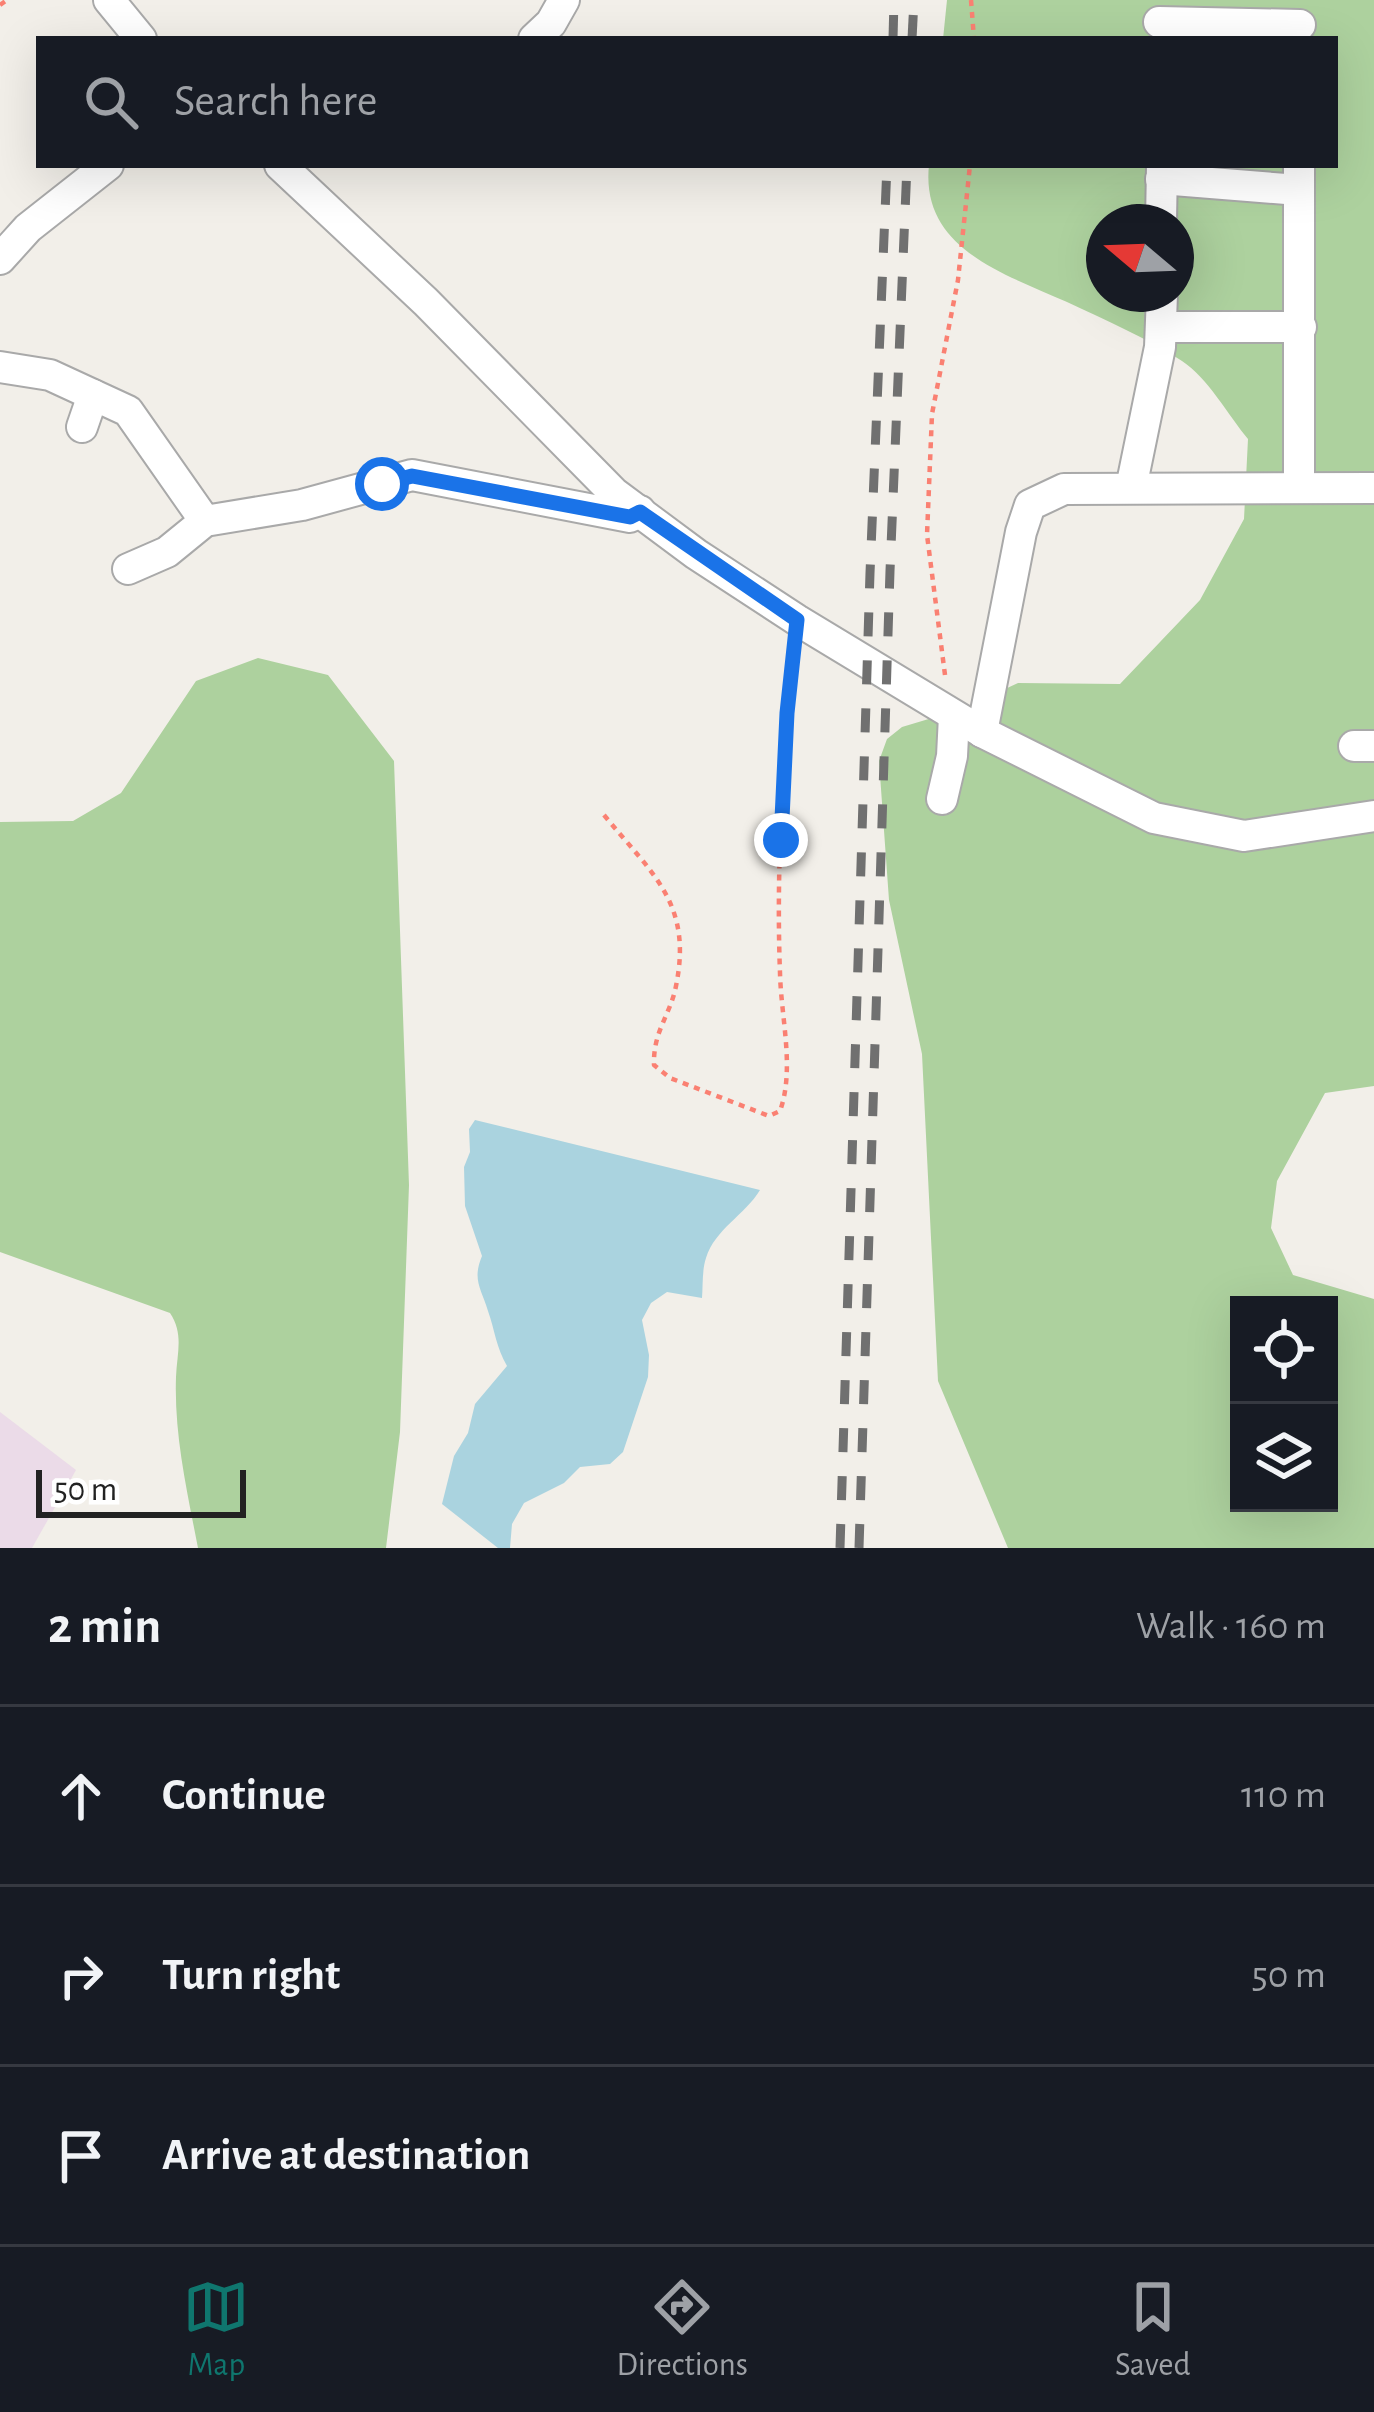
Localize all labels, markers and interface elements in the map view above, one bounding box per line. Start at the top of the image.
search box [36,36,1338,168]
icon: search [78,69,144,135]
text: Search here [174,79,377,124]
north arrow [1086,204,1194,312]
route start [355,457,409,511]
route end [754,813,808,867]
map controls [1230,1296,1338,1512]
button: locate [1230,1296,1338,1404]
button: layers [1230,1404,1338,1512]
scale bar [36,1464,246,1517]
text: 50 m [54,1474,117,1507]
text: 2 min [48,1601,161,1652]
text: Walk · 160 m [1136,1607,1326,1646]
icon: ahead [48,1763,114,1829]
text: Continue [162,1773,326,1818]
text: 110 m [1241,1776,1326,1815]
icon: right [48,1943,114,2009]
text: Turn right [162,1953,340,1998]
text: 50 m [1251,1956,1326,1995]
icon: arrive [48,2123,114,2189]
text: Arrive at destination [162,2133,530,2178]
tab: Map [183,2274,249,2386]
tab: Directions [616,2274,748,2386]
tab: Saved [1115,2274,1190,2386]

